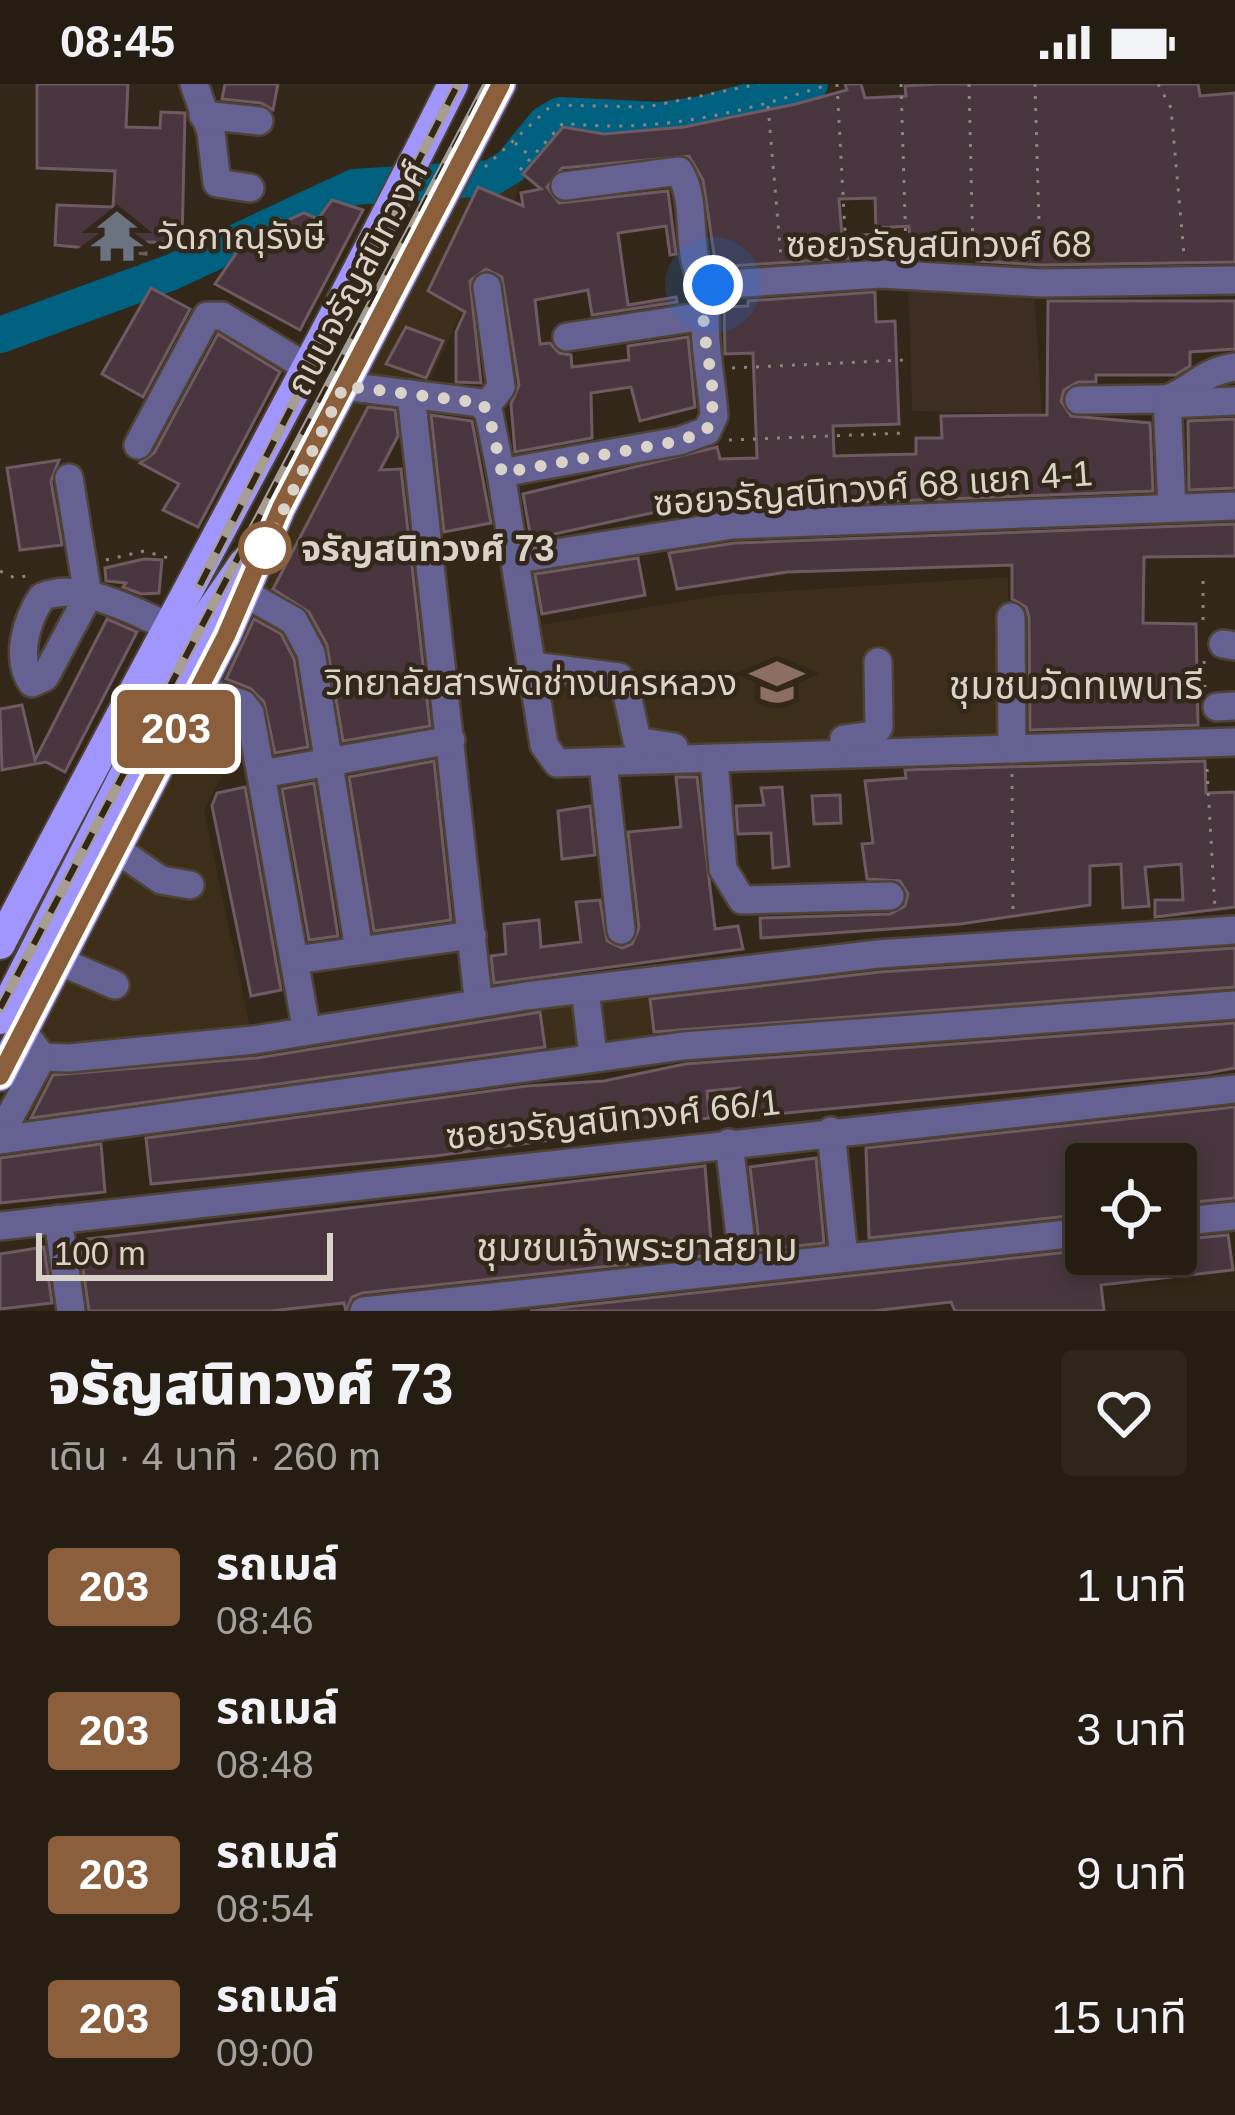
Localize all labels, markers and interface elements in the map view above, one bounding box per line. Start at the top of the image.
text: 08:45 [60,16,175,67]
street label: ถนนจรัญสนิทวงศ์ [278,154,436,402]
temple icon: วัดภาณุรังษี [88,207,146,265]
place label: วัดภาณุรังษี [157,216,326,258]
street label: ซอยจรัญสนิทวงศ์ 68 [786,224,1092,265]
your location [683,255,743,315]
street label: ซอยจรัญสนิทวงศ์ 68 แยก 4-1 [652,452,1094,524]
marker: จรัญสนิทวงศ์ 73 [240,523,290,573]
place label: จรัญสนิทวงศ์ 73 [301,528,554,569]
school or university icon: วิทยาลัยสารพัดช่างนครหลวง [748,653,806,711]
place label: วิทยาลัยสารพัดช่างนครหลวง [324,662,737,703]
district label: ชุมชนวัดทเพนารี [949,664,1203,709]
line badge: 203 [107,690,245,768]
text: 203 [141,705,211,752]
street label: ซอยจรัญสนิทวงศ์ 66/1 [444,1081,782,1157]
map controls [1065,1143,1197,1275]
button: locate [1065,1143,1197,1275]
district label: ชุมชนเจ้าพระยาสยาม [476,1226,798,1271]
scale bar [36,1227,333,1280]
text: 100 m [54,1235,146,1272]
button: heart [1061,1350,1187,1476]
text: จรัญสนิทวงศ์ 73 [48,1352,453,1416]
text: เดิน · 4 นาที · 260 m [48,1435,381,1478]
text: รถเมล์ [216,1538,339,1589]
text: 1 นาที [1076,1560,1187,1611]
text: 203 [79,1563,149,1610]
text: 08:46 [216,1599,314,1642]
text: รถเมล์ [216,1682,339,1733]
text: 3 นาที [1076,1704,1187,1755]
text: 203 [79,1707,149,1754]
text: 08:48 [216,1743,314,1786]
text: รถเมล์ [216,1826,339,1877]
text: 9 นาที [1076,1848,1187,1899]
text: 203 [79,1851,149,1898]
text: 08:54 [216,1887,314,1930]
text: รถเมล์ [216,1970,339,2021]
text: 15 นาที [1051,1992,1187,2043]
text: 203 [79,1995,149,2042]
text: 09:00 [216,2031,314,2074]

